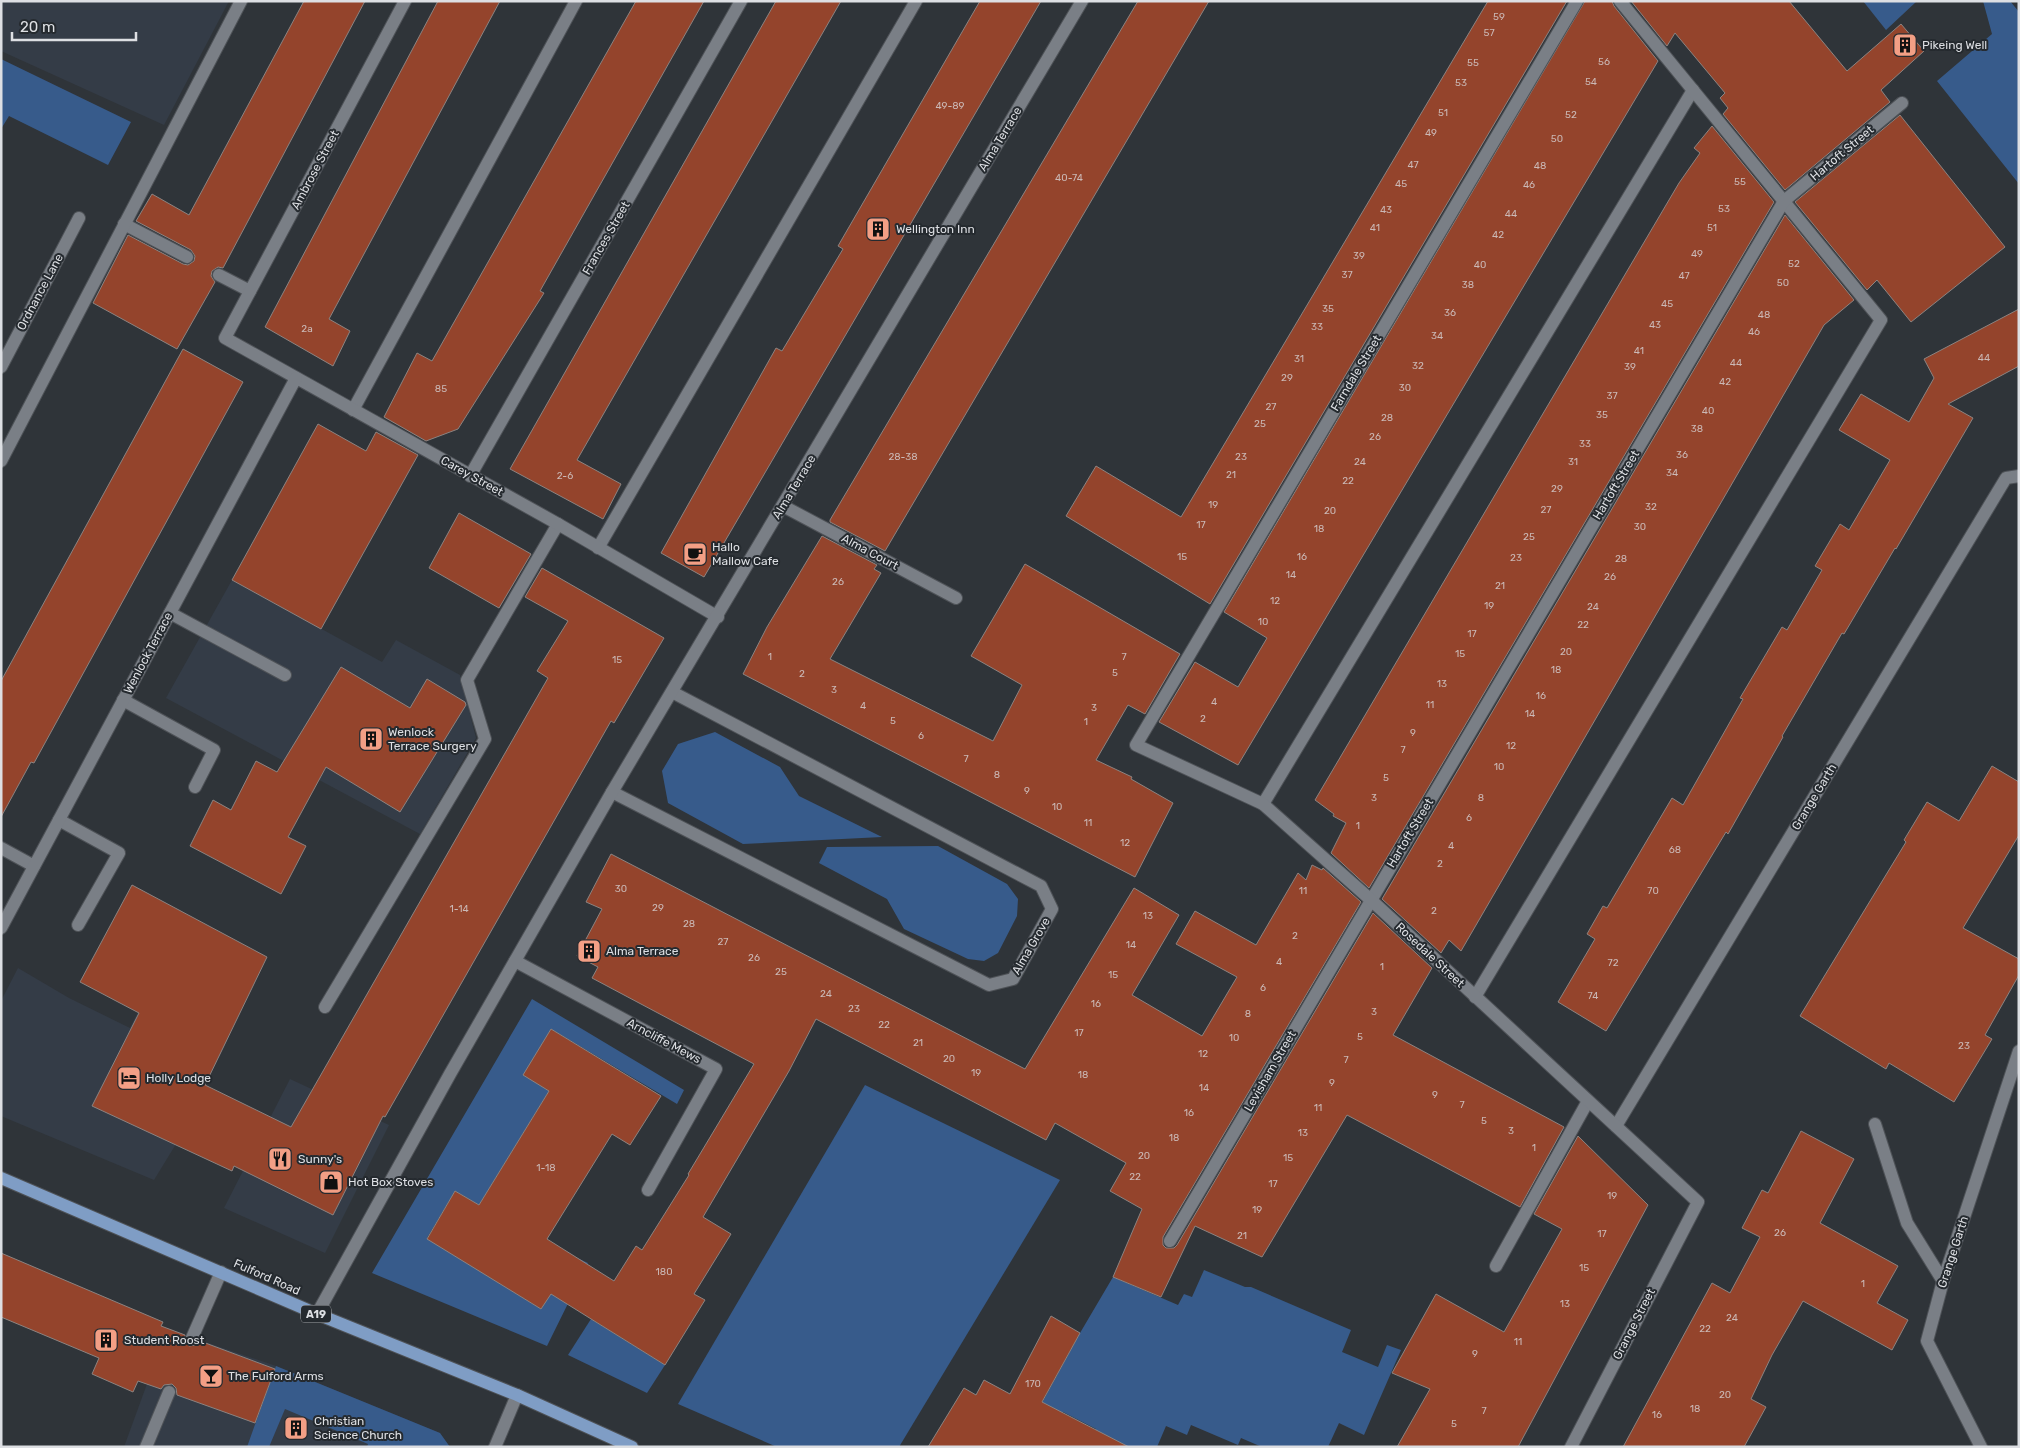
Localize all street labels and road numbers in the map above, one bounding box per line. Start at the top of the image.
street label: Alma Terrace [975,104,1025,174]
street label: Hartoft Street [1808,122,1877,183]
street label: Ambrose Street [288,128,342,212]
street label: Frances Street [579,199,633,277]
street label: Ordnance Lane [14,251,66,333]
street label: Farndale Street [1328,332,1384,414]
street label: Hartoft Street [1590,448,1642,522]
street label: Alma Terrace [769,452,819,522]
street label: Carey Street [438,453,506,499]
street label: Alma Court [839,531,901,573]
street label: Wenlock Terrace [121,610,175,696]
street label: Grange Garth [1789,761,1839,833]
street label: Hartoft Street [1384,796,1436,870]
street label: Alma Grove [1009,915,1053,977]
street label: Rosedale Street [1393,920,1467,991]
street label: Arncliffe Mews [625,1016,703,1066]
street label: Levisham Street [1241,1028,1299,1114]
street label: Grange Garth [1935,1214,1971,1290]
street label: Fulford Road [232,1256,302,1298]
street label: Grange Street [1610,1286,1658,1362]
road number: A19 [301,1306,331,1322]

